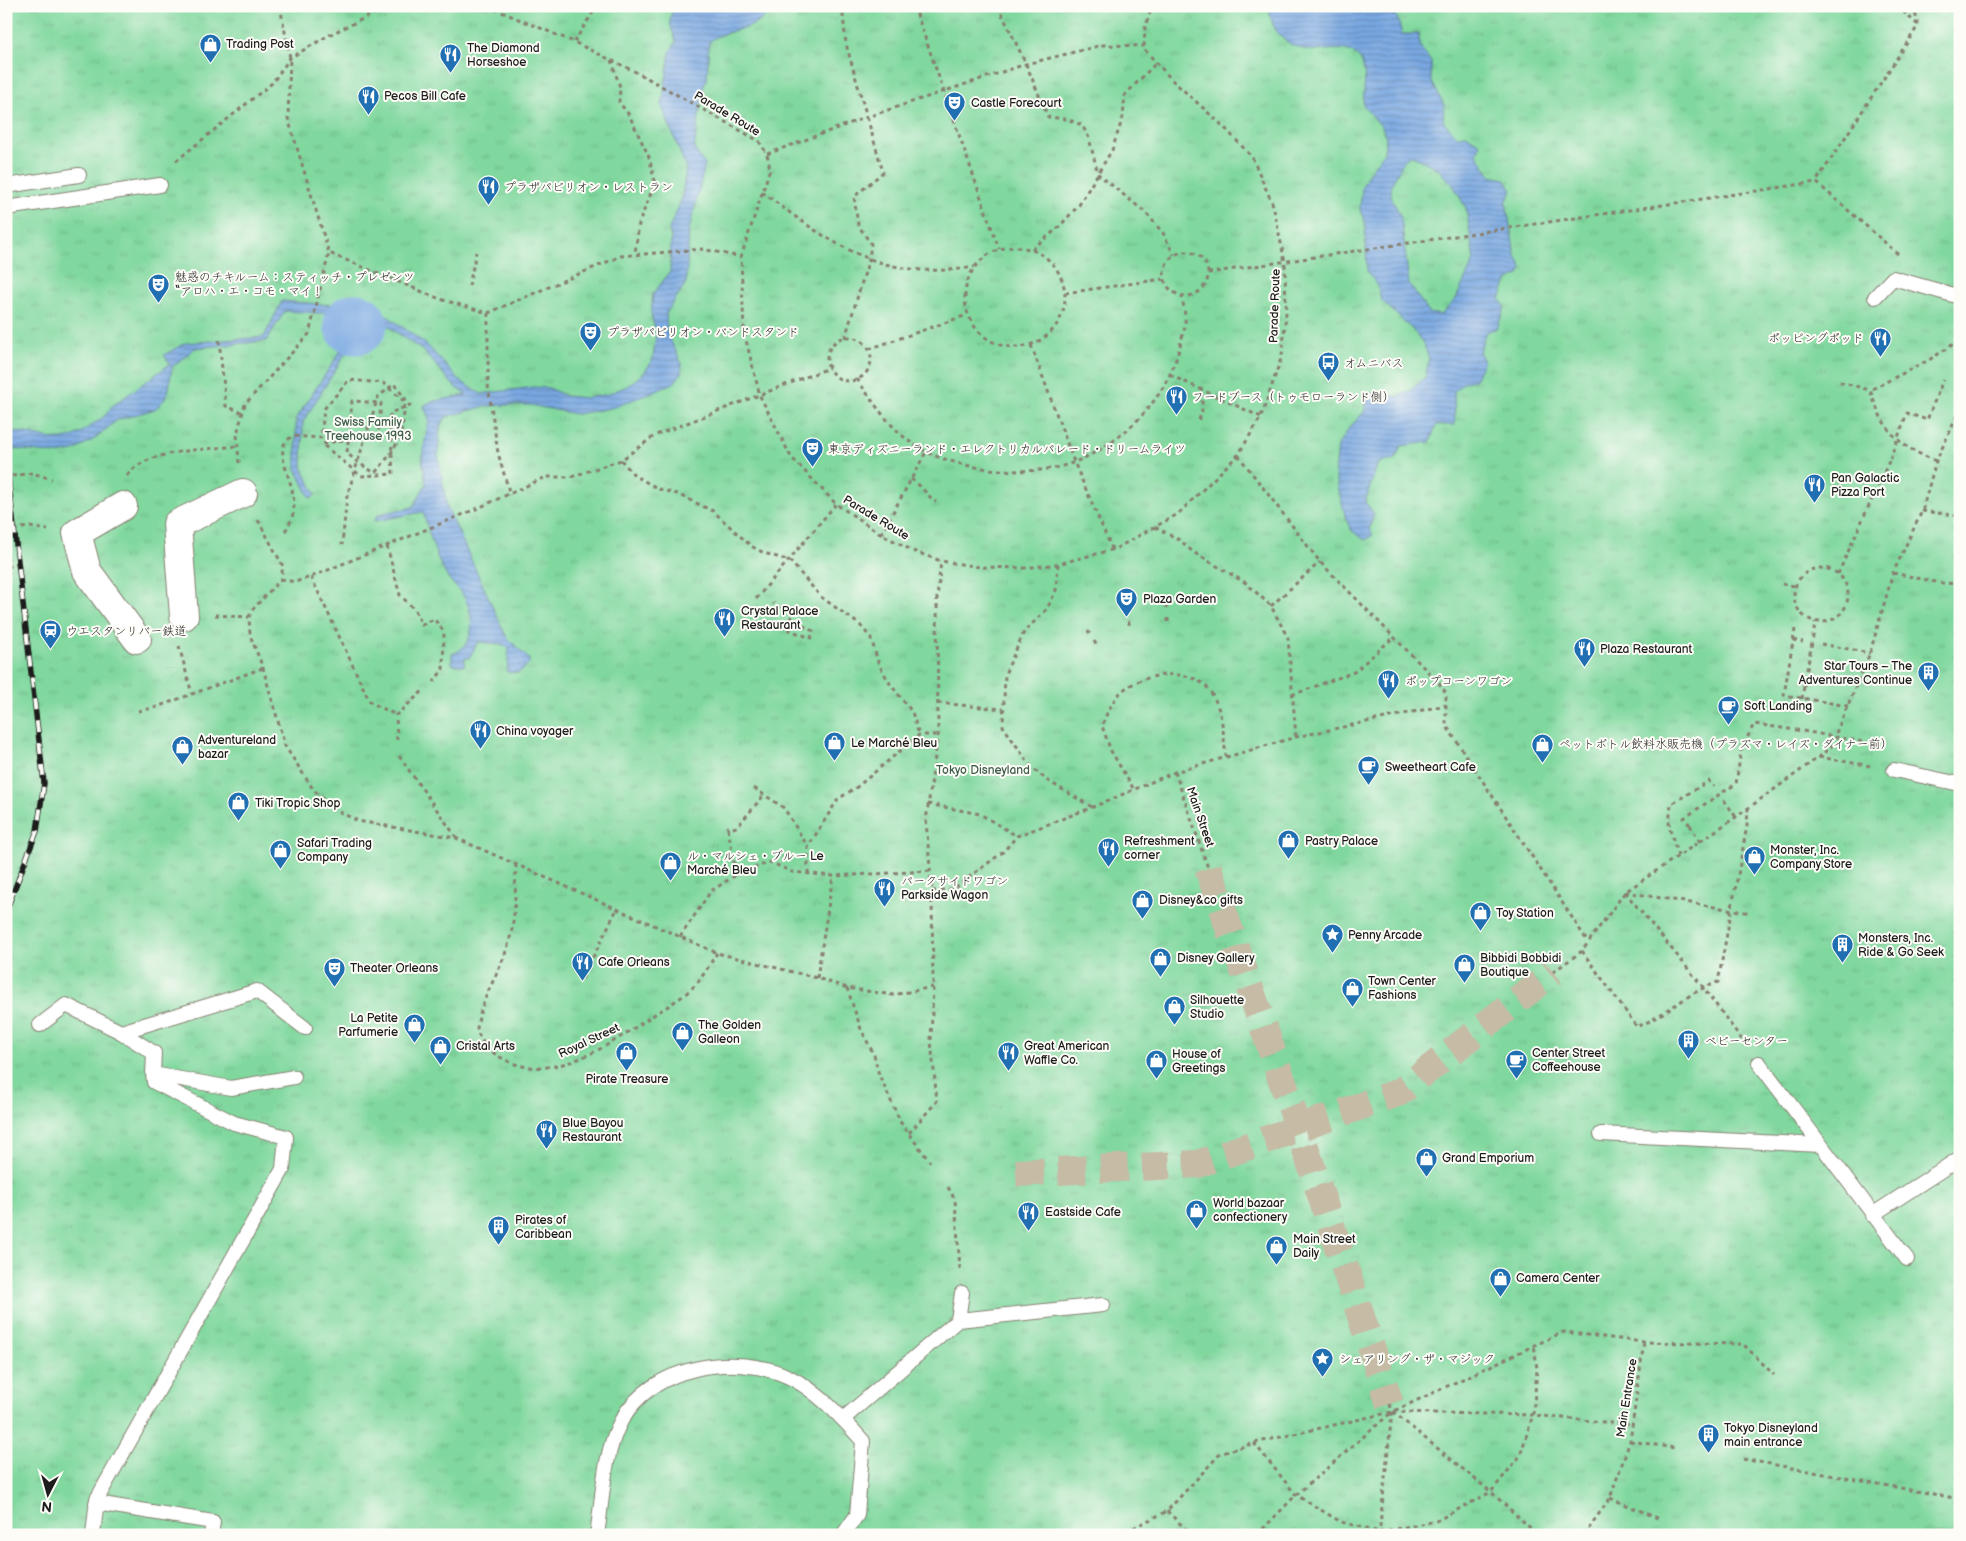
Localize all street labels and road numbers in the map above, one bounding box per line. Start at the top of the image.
street label: Parade Route [691,88,763,140]
street label: Parade Route [1266,269,1284,343]
street label: Parade Route [840,492,912,544]
street label: Main Street [1183,785,1217,849]
street label: Royal Street [556,1020,622,1062]
street label: Main Entrance [1613,1358,1641,1438]

